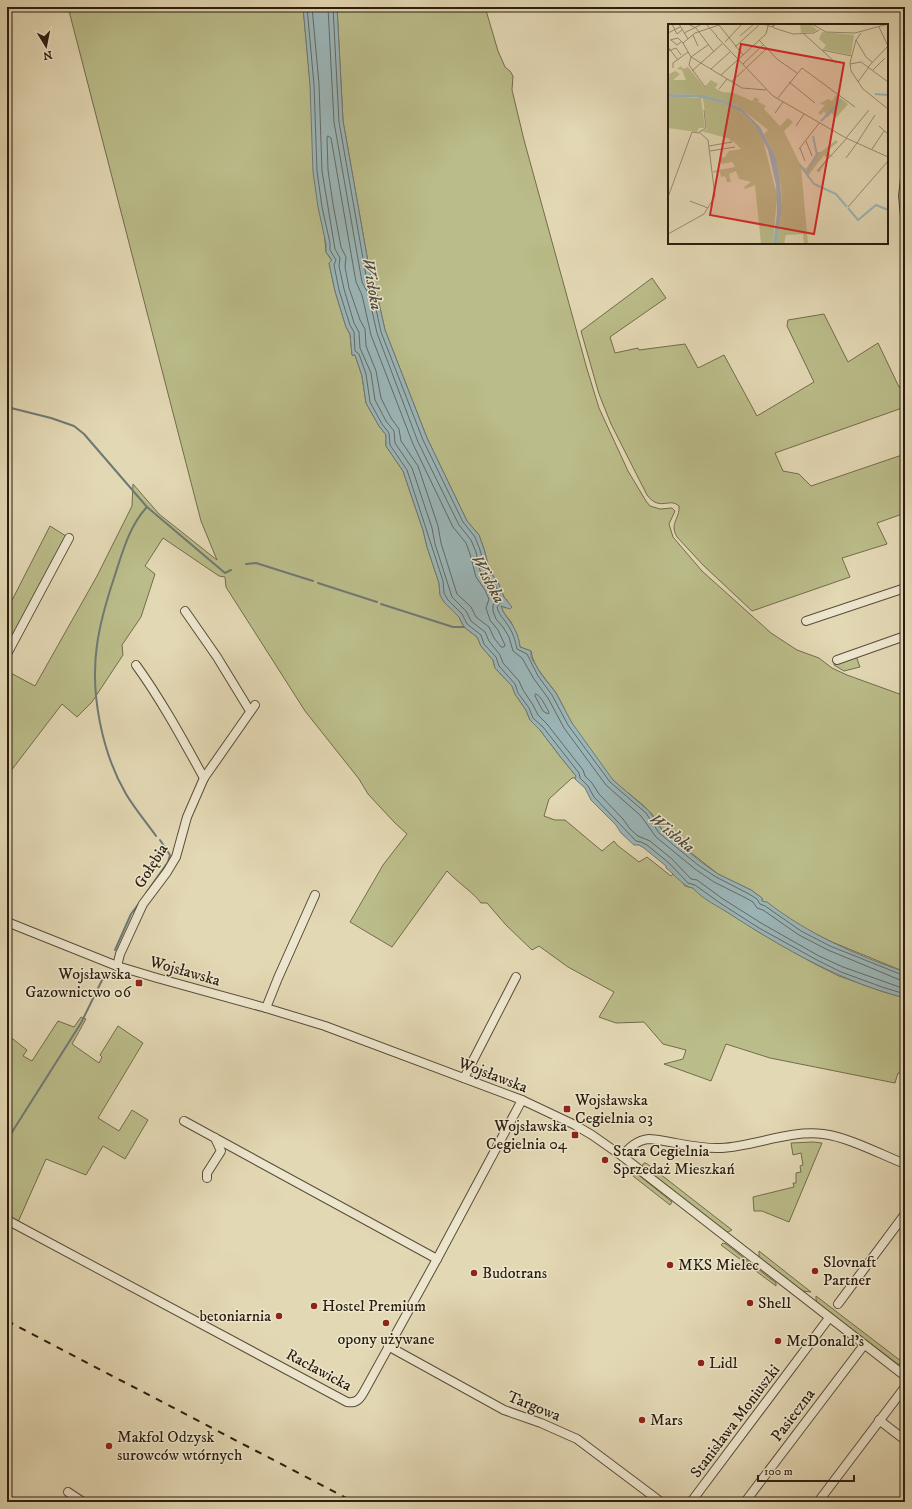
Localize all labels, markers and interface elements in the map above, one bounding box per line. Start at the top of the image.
inset map [668,24,888,244]
north arrow [26,26,66,66]
text: N [42,47,53,63]
water label: Wisłoka [357,256,387,312]
water label: Wisłoka [466,551,510,607]
water label: Wisłoka [645,808,699,858]
street label: Gołębia [130,840,172,892]
street label: Wojsławska [146,951,223,991]
place label: Wojsławska Gazownictwo 06 [25,964,132,1002]
marker: Wojsławska Gazownictwo 06 [134,978,144,988]
street label: Wojsławska [455,1052,531,1097]
place label: Wojsławska Cegielnia 03 [574,1090,653,1128]
marker: Wojsławska Cegielnia 03 [562,1104,572,1114]
place label: Wojsławska Cegielnia 04 [486,1116,568,1154]
marker: Wojsławska Cegielnia 04 [570,1130,580,1140]
place label: Stara Cegielnia Sprzedaż Mieszkań [613,1141,735,1179]
marker: Stara Cegielnia Sprzedaż Mieszkań [600,1155,610,1165]
place label: Slovnaft Partner [823,1252,876,1290]
place label: MKS Mielec [678,1255,759,1275]
marker: MKS Mielec [665,1260,675,1270]
place label: Budotrans [482,1263,547,1283]
marker: Slovnaft Partner [810,1266,820,1276]
marker: Budotrans [469,1268,479,1278]
place label: Shell [758,1293,791,1313]
place label: Hostel Premium [322,1296,426,1316]
marker: Shell [745,1298,755,1308]
marker: Hostel Premium [309,1301,319,1311]
place label: betoniarnia [199,1306,271,1326]
marker: betoniarnia [274,1311,284,1321]
marker: opony używane [381,1318,391,1328]
place label: opony używane [338,1329,435,1349]
place label: McDonald's [786,1331,864,1351]
marker: McDonald's [773,1336,783,1346]
street label: Racławicka [283,1344,356,1396]
place label: Lidl [709,1353,738,1373]
marker: Lidl [696,1358,706,1368]
street label: Stanisława Moniuszki [686,1360,784,1482]
street label: Pasieczna [767,1384,820,1445]
street label: Targowa [504,1386,564,1426]
place label: Mars [650,1410,683,1430]
marker: Mars [637,1415,647,1425]
place label: Makfol Odzysk surowców wtórnych [117,1427,243,1465]
marker: Makfol Odzysk surowców wtórnych [104,1441,114,1451]
scale bar [758,1457,854,1483]
text: 100 m [764,1464,793,1479]

